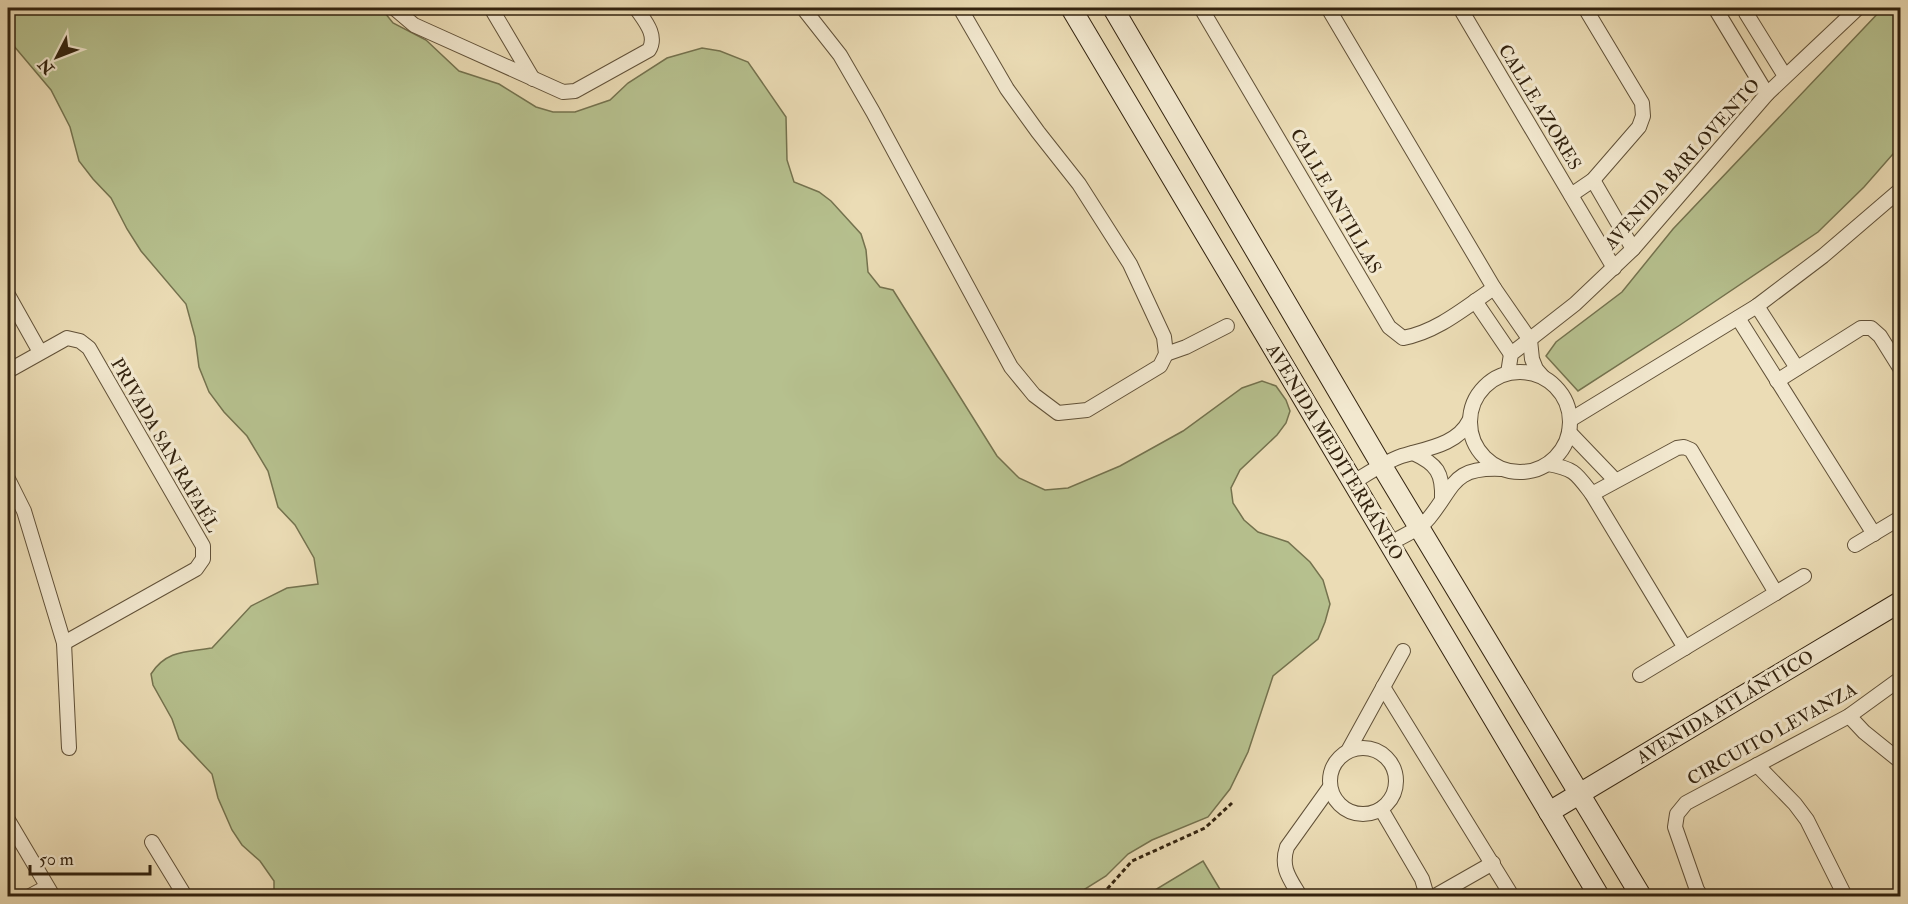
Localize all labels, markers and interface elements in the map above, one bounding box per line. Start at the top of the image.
north arrow [27,27,87,87]
street label: CALLE AZORES [1493,40,1586,174]
text: N [34,54,59,79]
street label: AVENIDA BARLOVENTO [1599,74,1765,255]
street label: CALLE ANTILLAS [1285,125,1386,278]
street label: AVENIDA MEDITERRÁNEO [1260,339,1408,565]
street label: PRIVADA SAN RAFAÉL [105,354,224,536]
street label: AVENIDA ATLÁNTICO [1632,645,1818,770]
street label: CIRCUITO LEVANZA [1683,678,1862,791]
scale bar [30,838,150,876]
text: 50 m [39,848,74,871]

